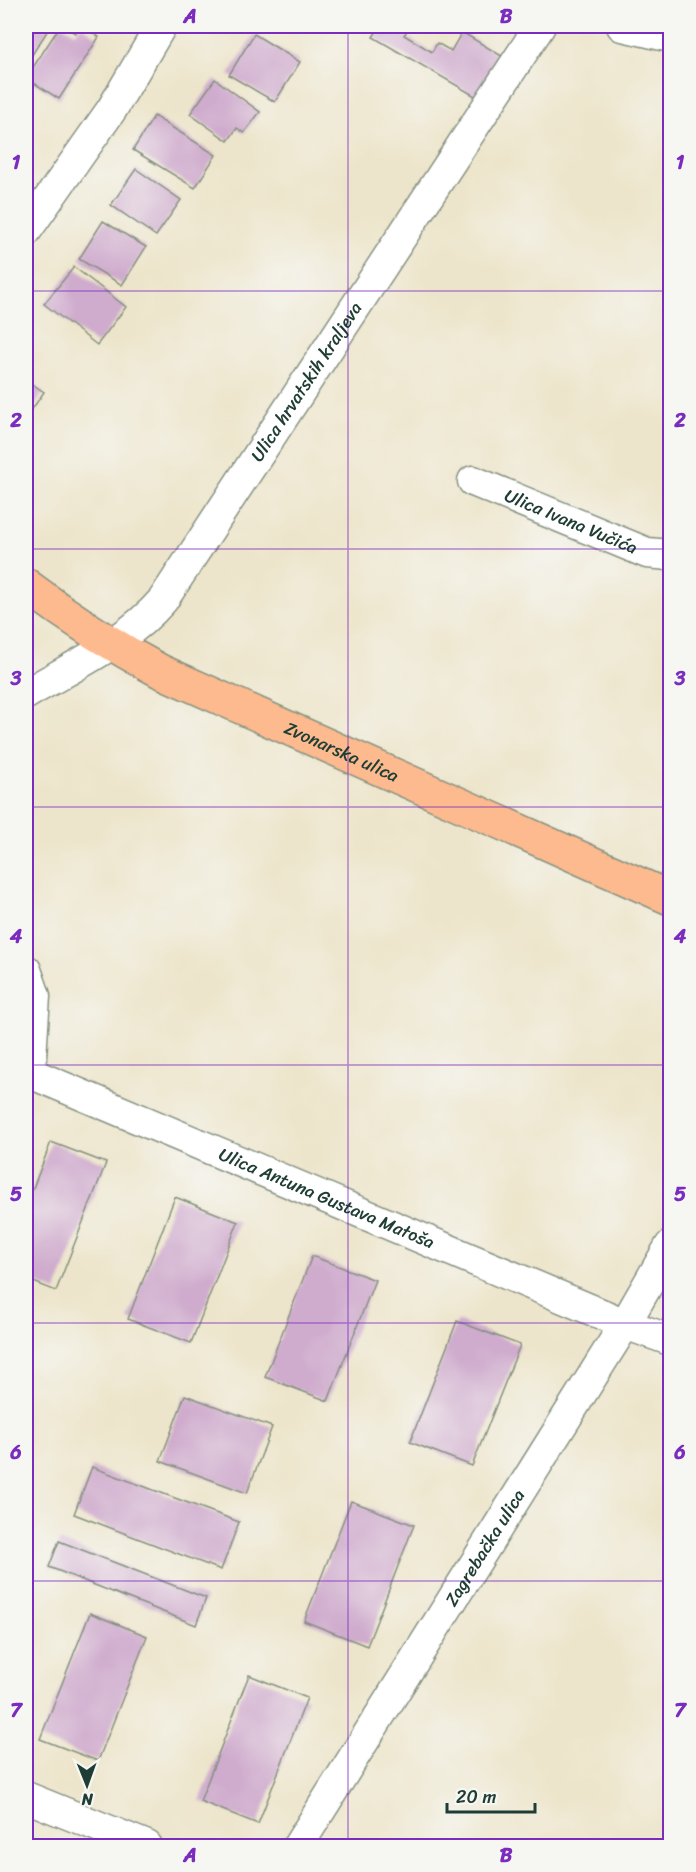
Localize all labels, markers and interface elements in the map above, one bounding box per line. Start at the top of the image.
text: A [182,0,197,34]
text: B [500,0,513,34]
text: 1 [12,145,21,180]
text: 1 [676,145,685,180]
street label: Ulica hrvatskih kraljeva [242,295,371,468]
text: 2 [9,403,22,438]
text: 2 [673,403,686,438]
street label: Ulica Ivana Vučića [499,480,643,563]
text: 3 [10,661,22,696]
text: 3 [674,661,686,696]
street label: Zvonarska ulica [279,712,404,791]
text: 4 [9,919,23,954]
text: 4 [673,919,687,954]
street label: Ulica Antuna Gustava Matoša [214,1138,440,1258]
text: 5 [10,1177,22,1212]
text: 5 [674,1177,686,1212]
text: 6 [9,1435,22,1470]
text: 6 [673,1435,686,1470]
street label: Zagrebačka ulica [436,1483,534,1613]
text: 7 [10,1693,23,1728]
text: 7 [674,1693,687,1728]
north arrow [57,1755,117,1815]
scale bar [447,1776,536,1814]
text: 20 m [456,1781,496,1813]
text: N [81,1785,94,1814]
text: A [182,1838,197,1872]
text: B [500,1838,513,1872]

